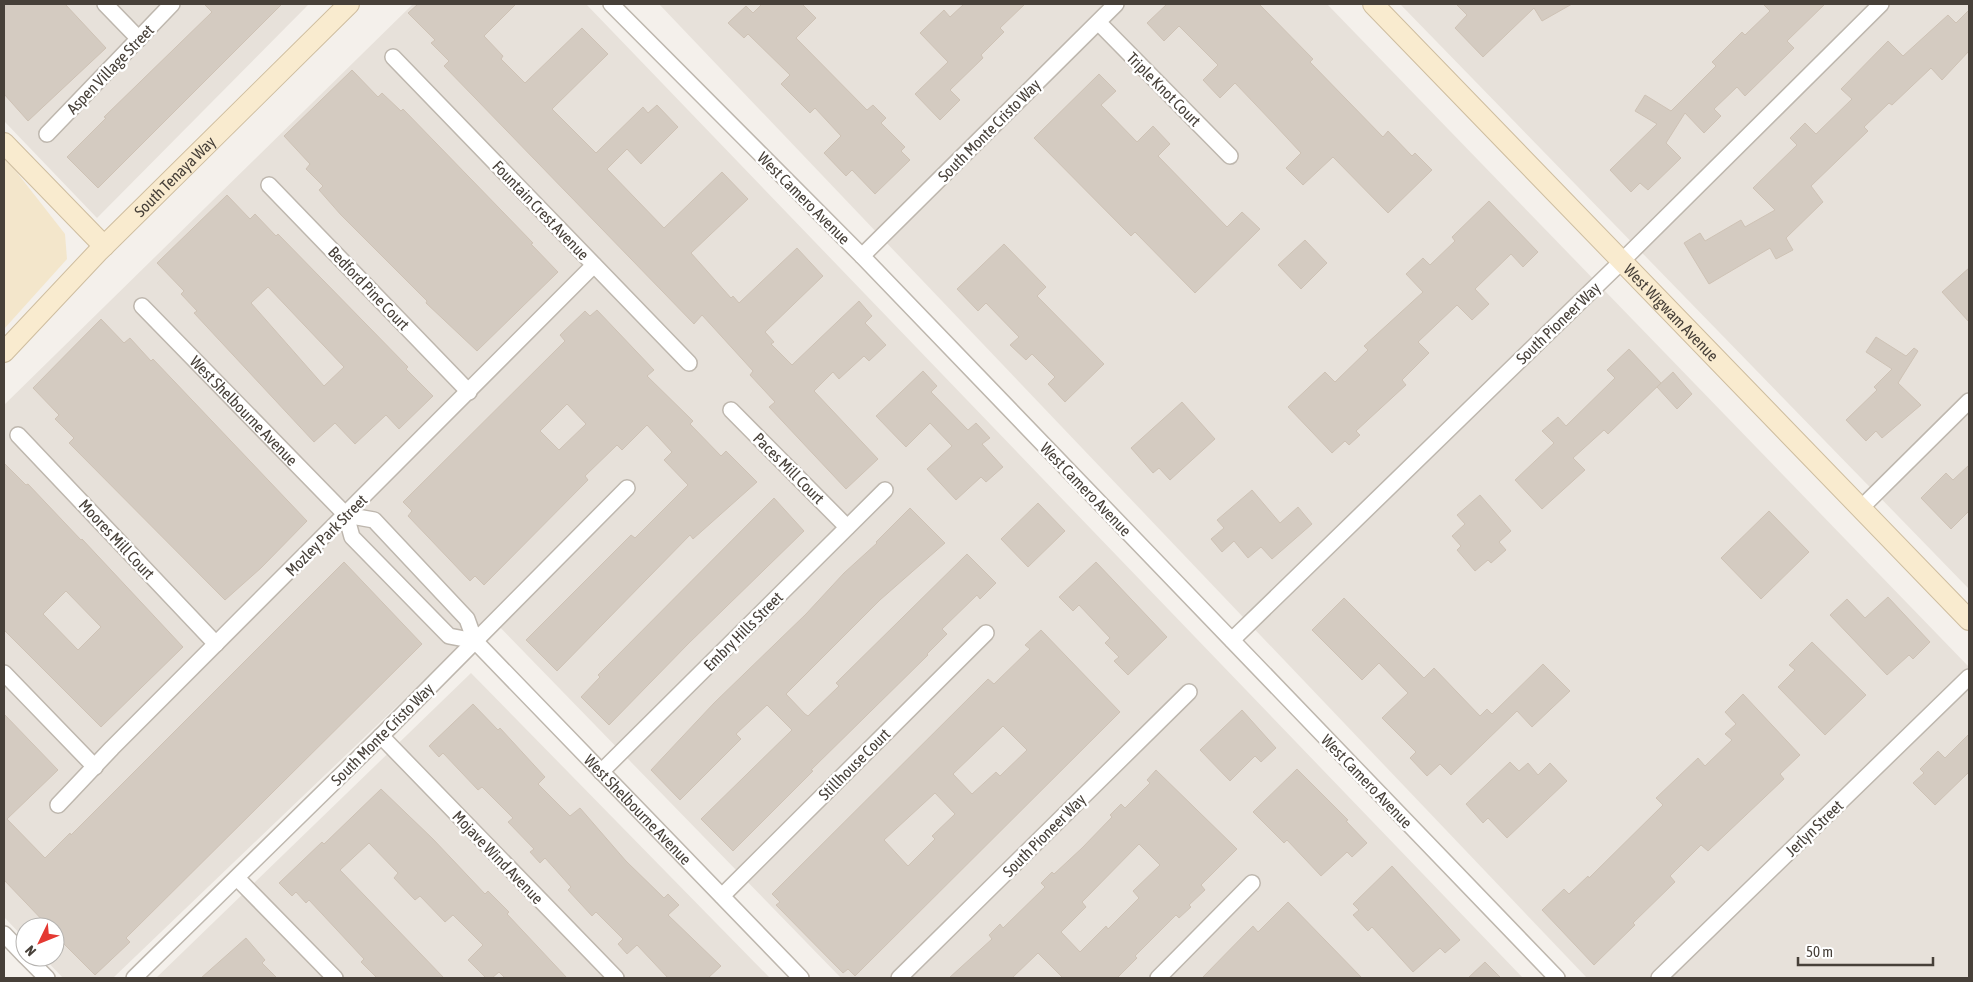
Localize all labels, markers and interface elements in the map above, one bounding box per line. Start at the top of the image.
street label: Aspen Village Street [63,20,158,118]
street label: Triple Knot Court [1123,48,1205,131]
street label: South Monte Cristo Way [934,75,1045,186]
street label: South Tenaya Way [130,132,220,220]
street label: West Camero Avenue [754,148,854,248]
street label: Fountain Crest Avenue [489,157,593,263]
street label: Bedford Pine Court [325,243,414,334]
street label: West Wigwam Avenue [1620,260,1722,365]
street label: South Pioneer Way [1512,278,1605,368]
street label: West Shelbourne Avenue [187,352,301,469]
street label: Paces Mill Court [750,429,828,507]
street label: West Camero Avenue [1037,439,1135,539]
street label: Mozley Park Street [282,490,371,580]
street label: Moores Mill Court [76,495,159,583]
street label: Embry Hills Street [700,588,787,675]
street label: South Monte Cristo Way [327,679,438,790]
street label: Stillhouse Court [815,724,894,803]
street label: West Camero Avenue [1318,731,1416,831]
street label: West Shelbourne Avenue [581,751,695,868]
street label: South Pioneer Way [999,790,1090,881]
street label: Jerlyn Street [1782,796,1847,860]
street label: Mojave Wind Avenue [448,807,547,908]
north arrow [15,917,65,967]
scale bar [1798,934,1933,966]
text: N [22,942,39,959]
text: 50 m [1806,943,1833,960]

